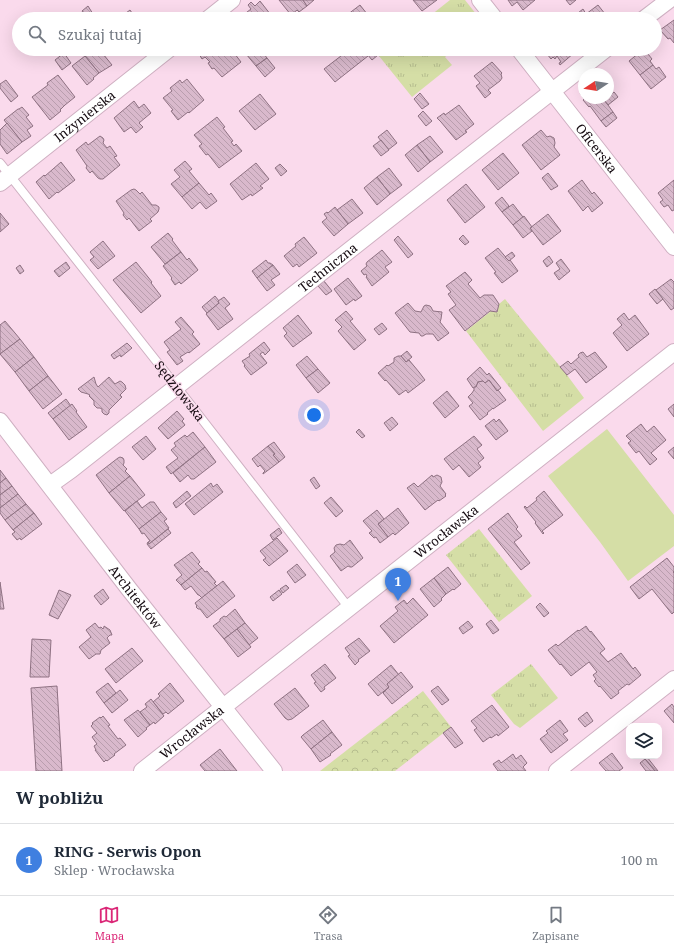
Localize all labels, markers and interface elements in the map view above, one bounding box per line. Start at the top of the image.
search box [12,12,662,56]
icon: search [26,23,48,45]
text: Szukaj tutaj [58,24,142,44]
north arrow [578,68,614,104]
street label: Inżynierska [50,86,119,146]
street label: Oficerska [572,120,622,177]
street label: Techniczna [295,238,361,296]
street label: Sędziowska [151,357,209,425]
your location [304,405,324,425]
street label: Wrocławska [410,501,482,563]
street label: Architektów [105,561,167,633]
pin: 1 [385,568,411,601]
street label: Wrocławska [156,701,227,763]
map controls [626,723,662,759]
button: layers [626,723,662,759]
text: W pobliżu [16,786,103,809]
text: RING - Serwis Opon [54,841,202,861]
text: 1 [25,851,33,869]
text: 100 m [621,851,658,869]
text: Sklep · Wrocławska [54,861,175,879]
tab: Mapa [95,904,124,943]
tab: Trasa [314,904,343,943]
tab: Zapisane [532,904,579,943]

